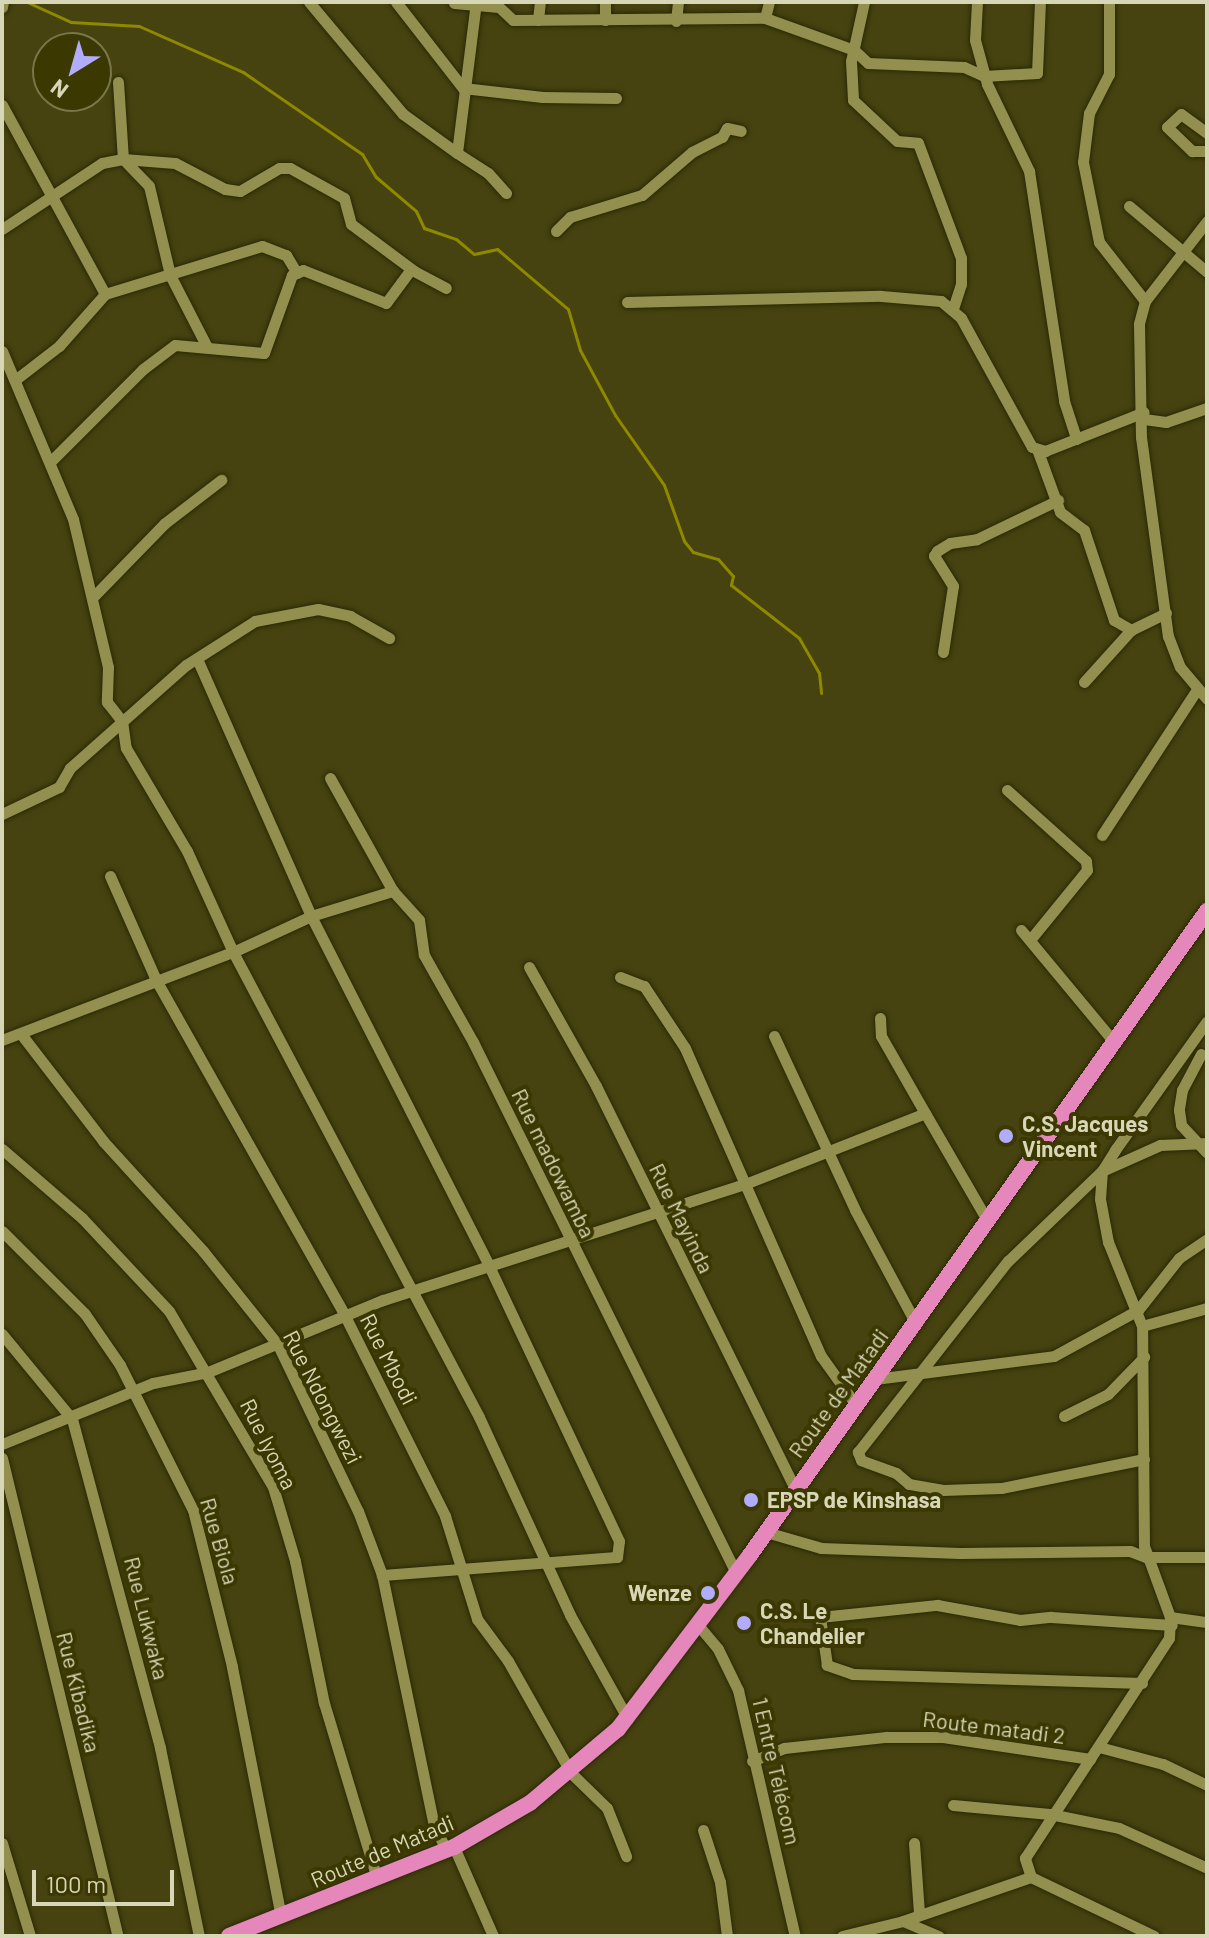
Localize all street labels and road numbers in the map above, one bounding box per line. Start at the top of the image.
street label: Rue madowamba [506,1084,602,1242]
street label: Rue Mayinda [644,1159,720,1277]
street label: Rue Mbodi [355,1309,423,1409]
street label: Route de Matadi [782,1323,894,1463]
street label: Rue Ndongwezi [278,1326,368,1468]
street label: Rue Iyoma [235,1394,303,1494]
street label: Rue Biola [195,1495,245,1587]
street label: Rue Lukwaka [119,1554,175,1682]
street label: Rue Kibadika [51,1629,107,1755]
street label: 1 Entre Télécom [747,1695,807,1847]
street label: Route matadi 2 [921,1705,1067,1749]
street label: Route de Matadi [306,1809,458,1893]

